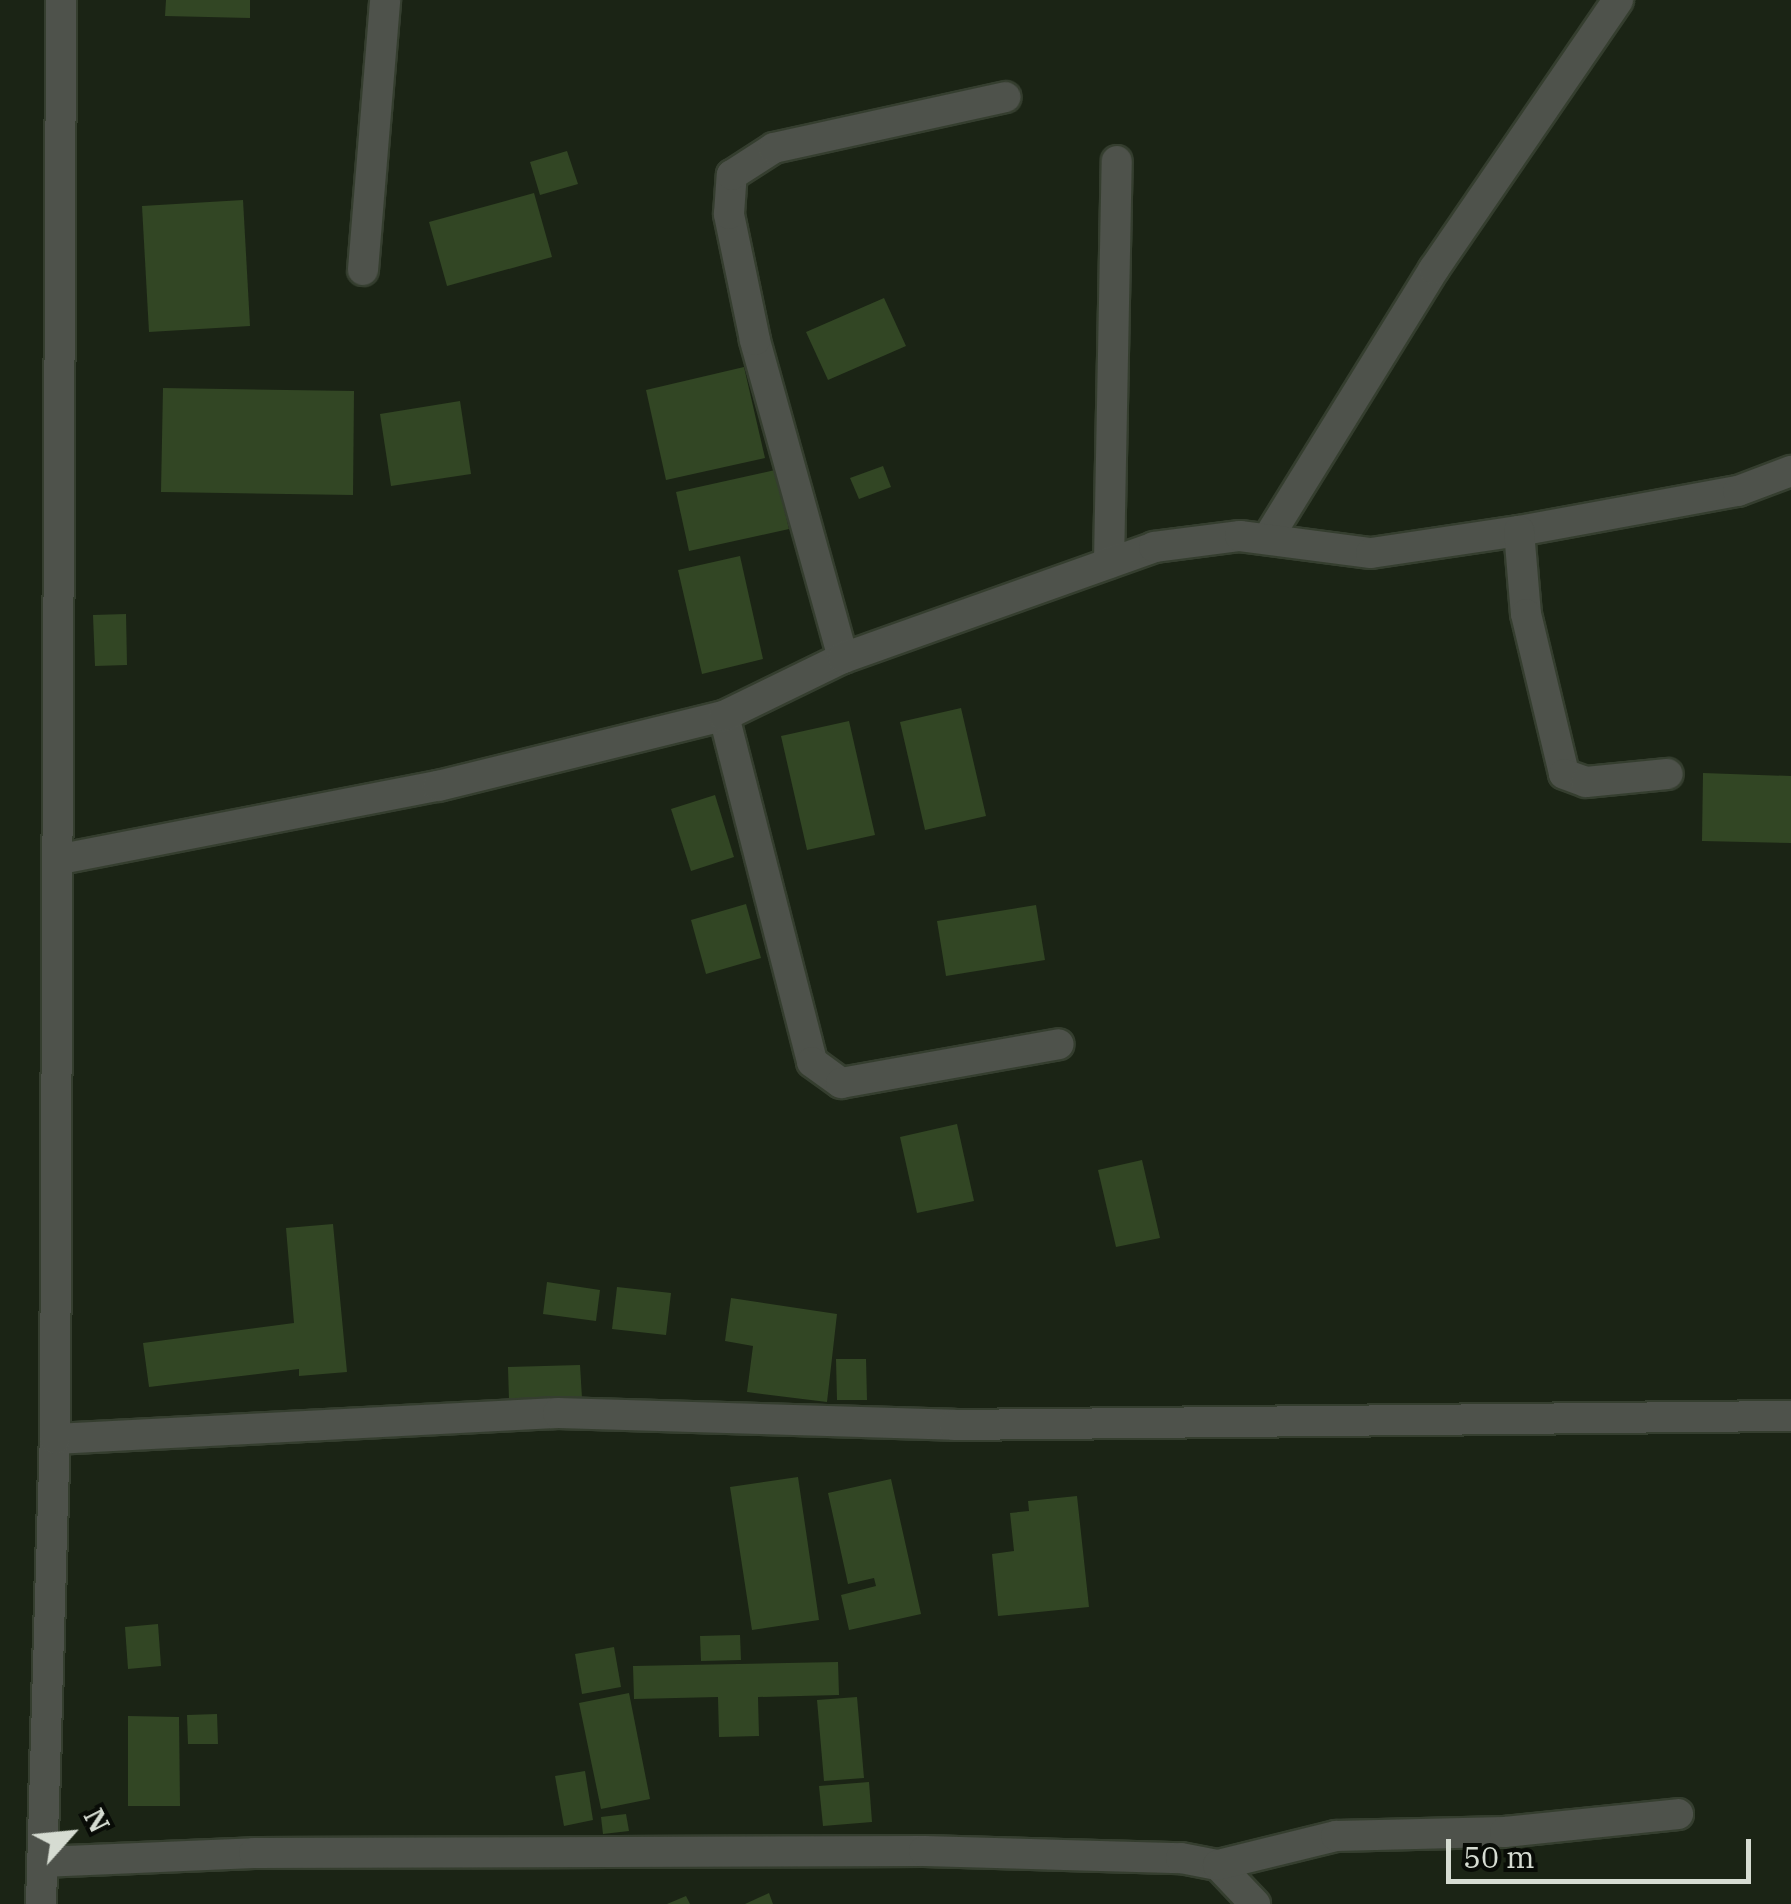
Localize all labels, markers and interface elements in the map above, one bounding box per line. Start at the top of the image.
north arrow [20,1784,120,1884]
text: N [76,1802,119,1838]
scale bar [1451,1819,1756,1881]
text: 50 m [1463,1837,1535,1876]

